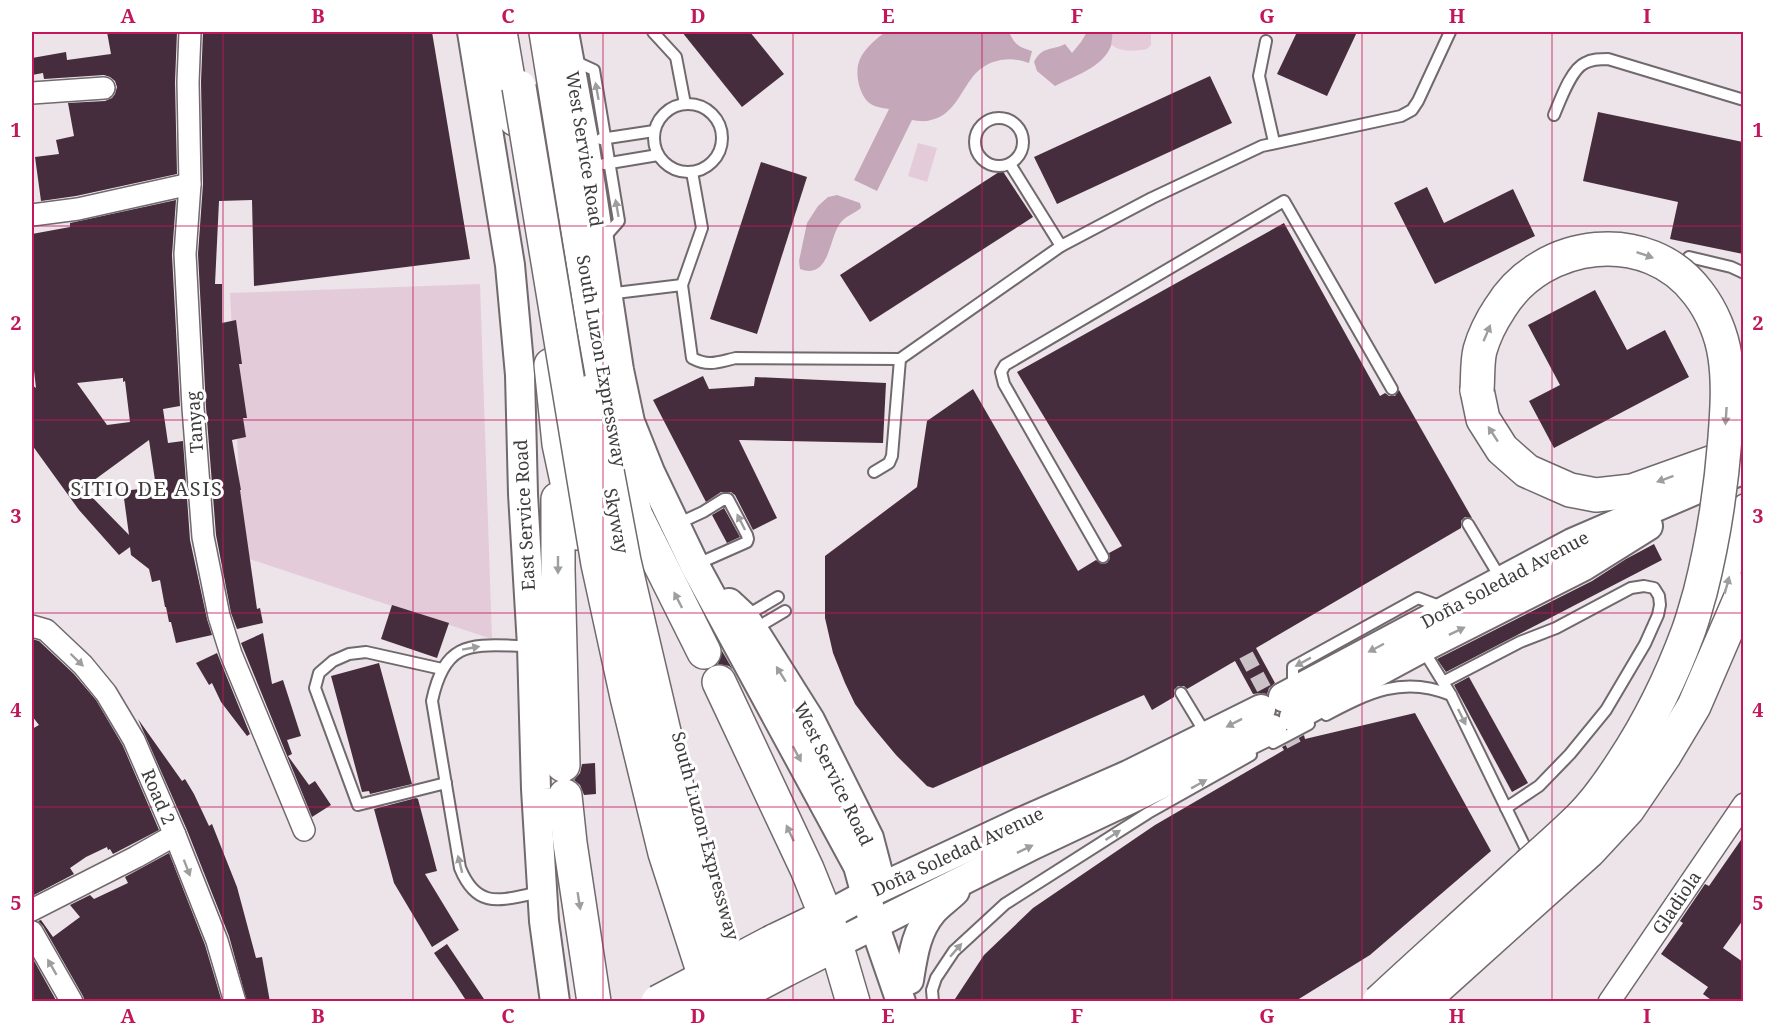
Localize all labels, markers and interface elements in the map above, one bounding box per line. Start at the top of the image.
text: A [120,2,136,29]
text: B [311,2,325,29]
text: C [501,2,515,29]
text: D [690,2,706,29]
text: E [881,2,895,29]
text: F [1071,2,1083,29]
text: G [1259,2,1275,29]
text: H [1449,2,1465,29]
text: I [1643,2,1651,29]
street label: West Service Road [561,69,609,228]
one-way arrow [593,81,602,100]
text: 1 [10,116,22,143]
text: 1 [1752,116,1764,143]
one-way arrow [612,198,621,217]
one-way arrow [1636,251,1654,261]
street label: South Luzon Expressway [571,253,633,470]
text: 2 [10,309,22,336]
text: 2 [1752,309,1764,336]
one-way arrow [1482,324,1492,342]
street label: Tanyag [180,390,208,454]
one-way arrow [1721,406,1731,425]
one-way arrow [1488,426,1499,442]
street label: East Service Road [508,439,540,591]
one-way arrow [1656,474,1674,484]
district label: SITIO DE ASIS [71,475,223,502]
street label: Skyway [599,486,635,556]
text: 3 [10,502,22,529]
text: 3 [1752,502,1764,529]
one-way arrow [736,513,745,530]
street label: Doña Soledad Avenue [1417,525,1593,634]
one-way arrow [553,556,563,575]
one-way arrow [1723,576,1732,594]
one-way arrow [673,591,683,608]
one-way arrow [1448,626,1465,635]
one-way arrow [462,643,481,652]
one-way arrow [1367,643,1384,653]
one-way arrow [70,653,84,667]
one-way arrow [1294,657,1311,667]
one-way arrow [776,666,787,682]
text: 4 [10,696,22,723]
text: 4 [1752,696,1764,723]
street label: West Service Road [789,698,879,849]
one-way arrow [1457,708,1466,725]
one-way arrow [1225,718,1242,728]
street label: South Luzon Expressway [667,729,746,944]
one-way arrow [792,746,802,763]
street label: Road 2 [137,765,181,828]
one-way arrow [1191,779,1208,789]
street label: Doña Soledad Avenue [868,801,1047,901]
one-way arrow [786,825,795,842]
one-way arrow [1104,830,1121,841]
one-way arrow [1016,844,1033,854]
one-way arrow [455,855,465,874]
one-way arrow [183,859,193,877]
street label: Gladiola [1646,866,1706,939]
text: 5 [10,889,22,916]
text: 5 [1752,889,1764,916]
one-way arrow [575,892,584,911]
one-way arrow [949,943,962,958]
one-way arrow [47,958,57,975]
text: A [120,1002,136,1029]
text: B [311,1002,325,1029]
text: C [501,1002,515,1029]
text: D [690,1002,706,1029]
text: E [881,1002,895,1029]
text: F [1071,1002,1083,1029]
text: G [1259,1002,1275,1029]
text: H [1449,1002,1465,1029]
text: I [1643,1002,1651,1029]

